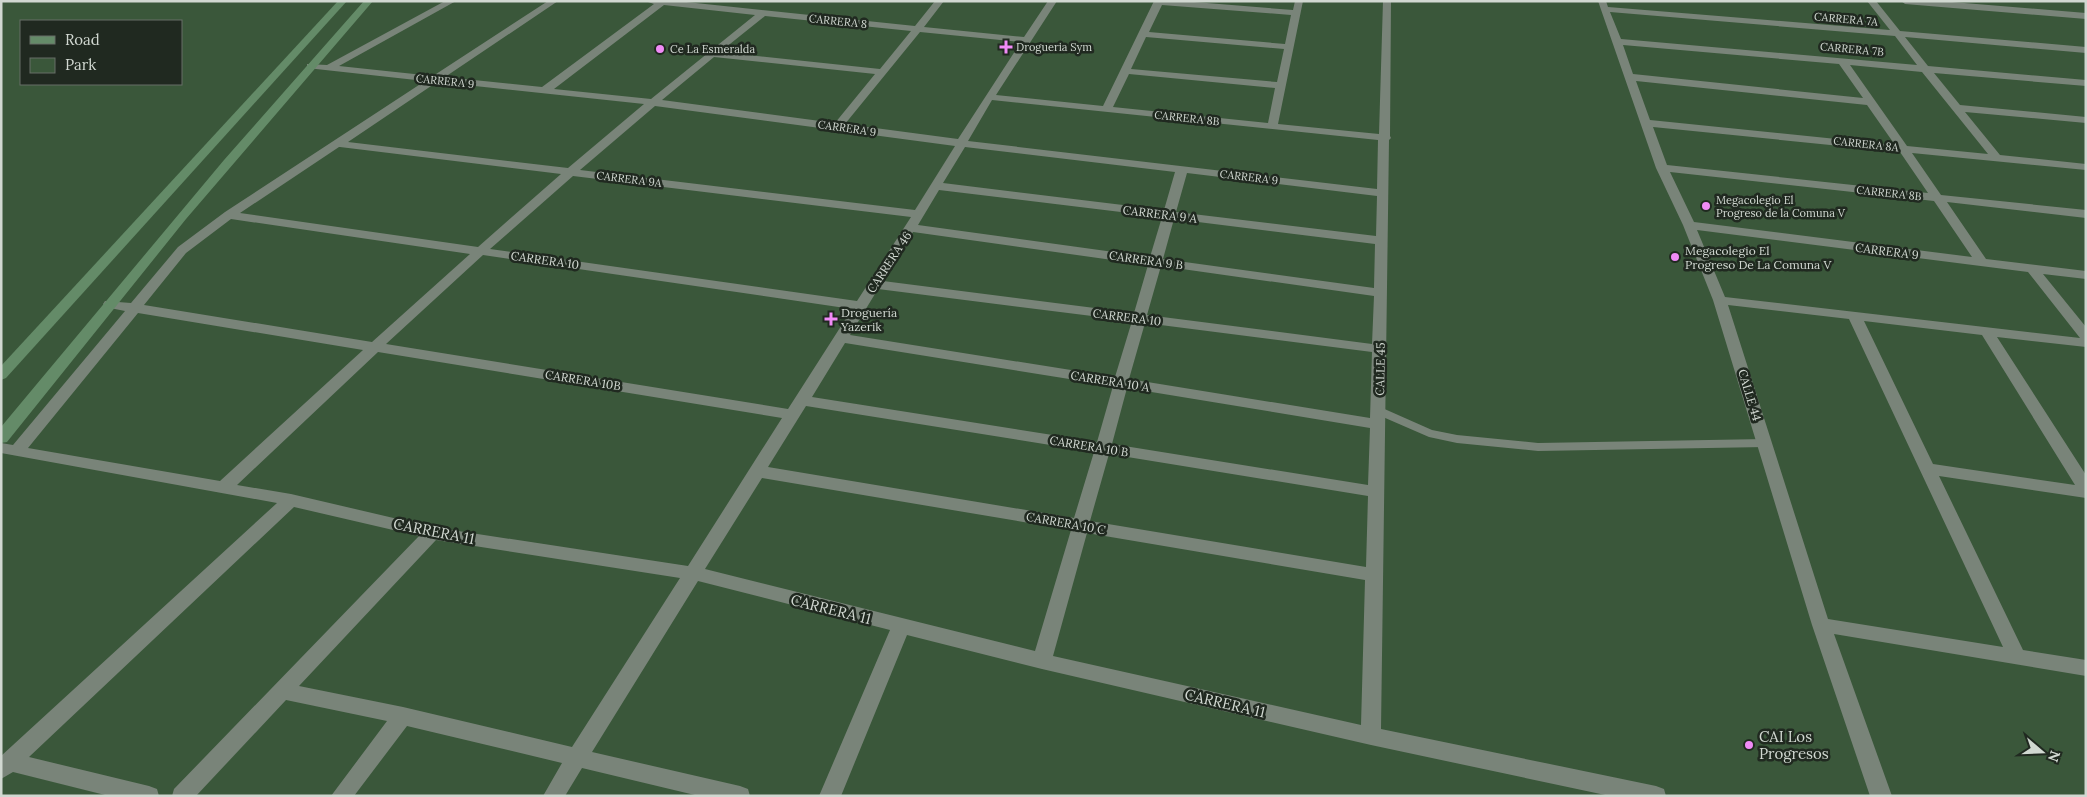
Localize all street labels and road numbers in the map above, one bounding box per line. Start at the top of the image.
street label: CARRERA 7A [1813,9,1880,29]
street label: CARRERA 8 [808,11,868,31]
street label: CARRERA 7B [1819,39,1885,59]
street label: CARRERA 9 [415,71,475,91]
street label: CARRERA 8B [1154,108,1220,128]
street label: CARRERA 9 [817,117,877,139]
street label: CARRERA 8A [1833,134,1900,154]
street label: CARRERA 9 [1219,166,1279,188]
street label: CARRERA 9A [596,168,664,190]
street label: CARRERA 8B [1856,183,1922,203]
street label: CARRERA 9 A [1122,202,1198,226]
street label: CARRERA 46 [863,228,915,296]
street label: CARRERA 9 [1854,240,1920,262]
street label: CARRERA 9 B [1108,247,1184,273]
street label: CARRERA 10 [510,248,580,272]
street label: CARRERA 10 [1092,305,1162,329]
street label: CALLE 45 [1372,342,1388,396]
street label: CARRERA 10B [544,367,622,393]
street label: CARRERA 10 A [1070,367,1151,395]
street label: CALLE 44 [1735,367,1765,423]
street label: CARRERA 10 B [1049,432,1129,460]
street label: CARRERA 10 C [1025,509,1108,537]
street label: CARRERA 11 [392,514,476,548]
street label: CARRERA 11 [789,590,873,628]
street label: CARRERA 11 [1183,684,1267,722]

